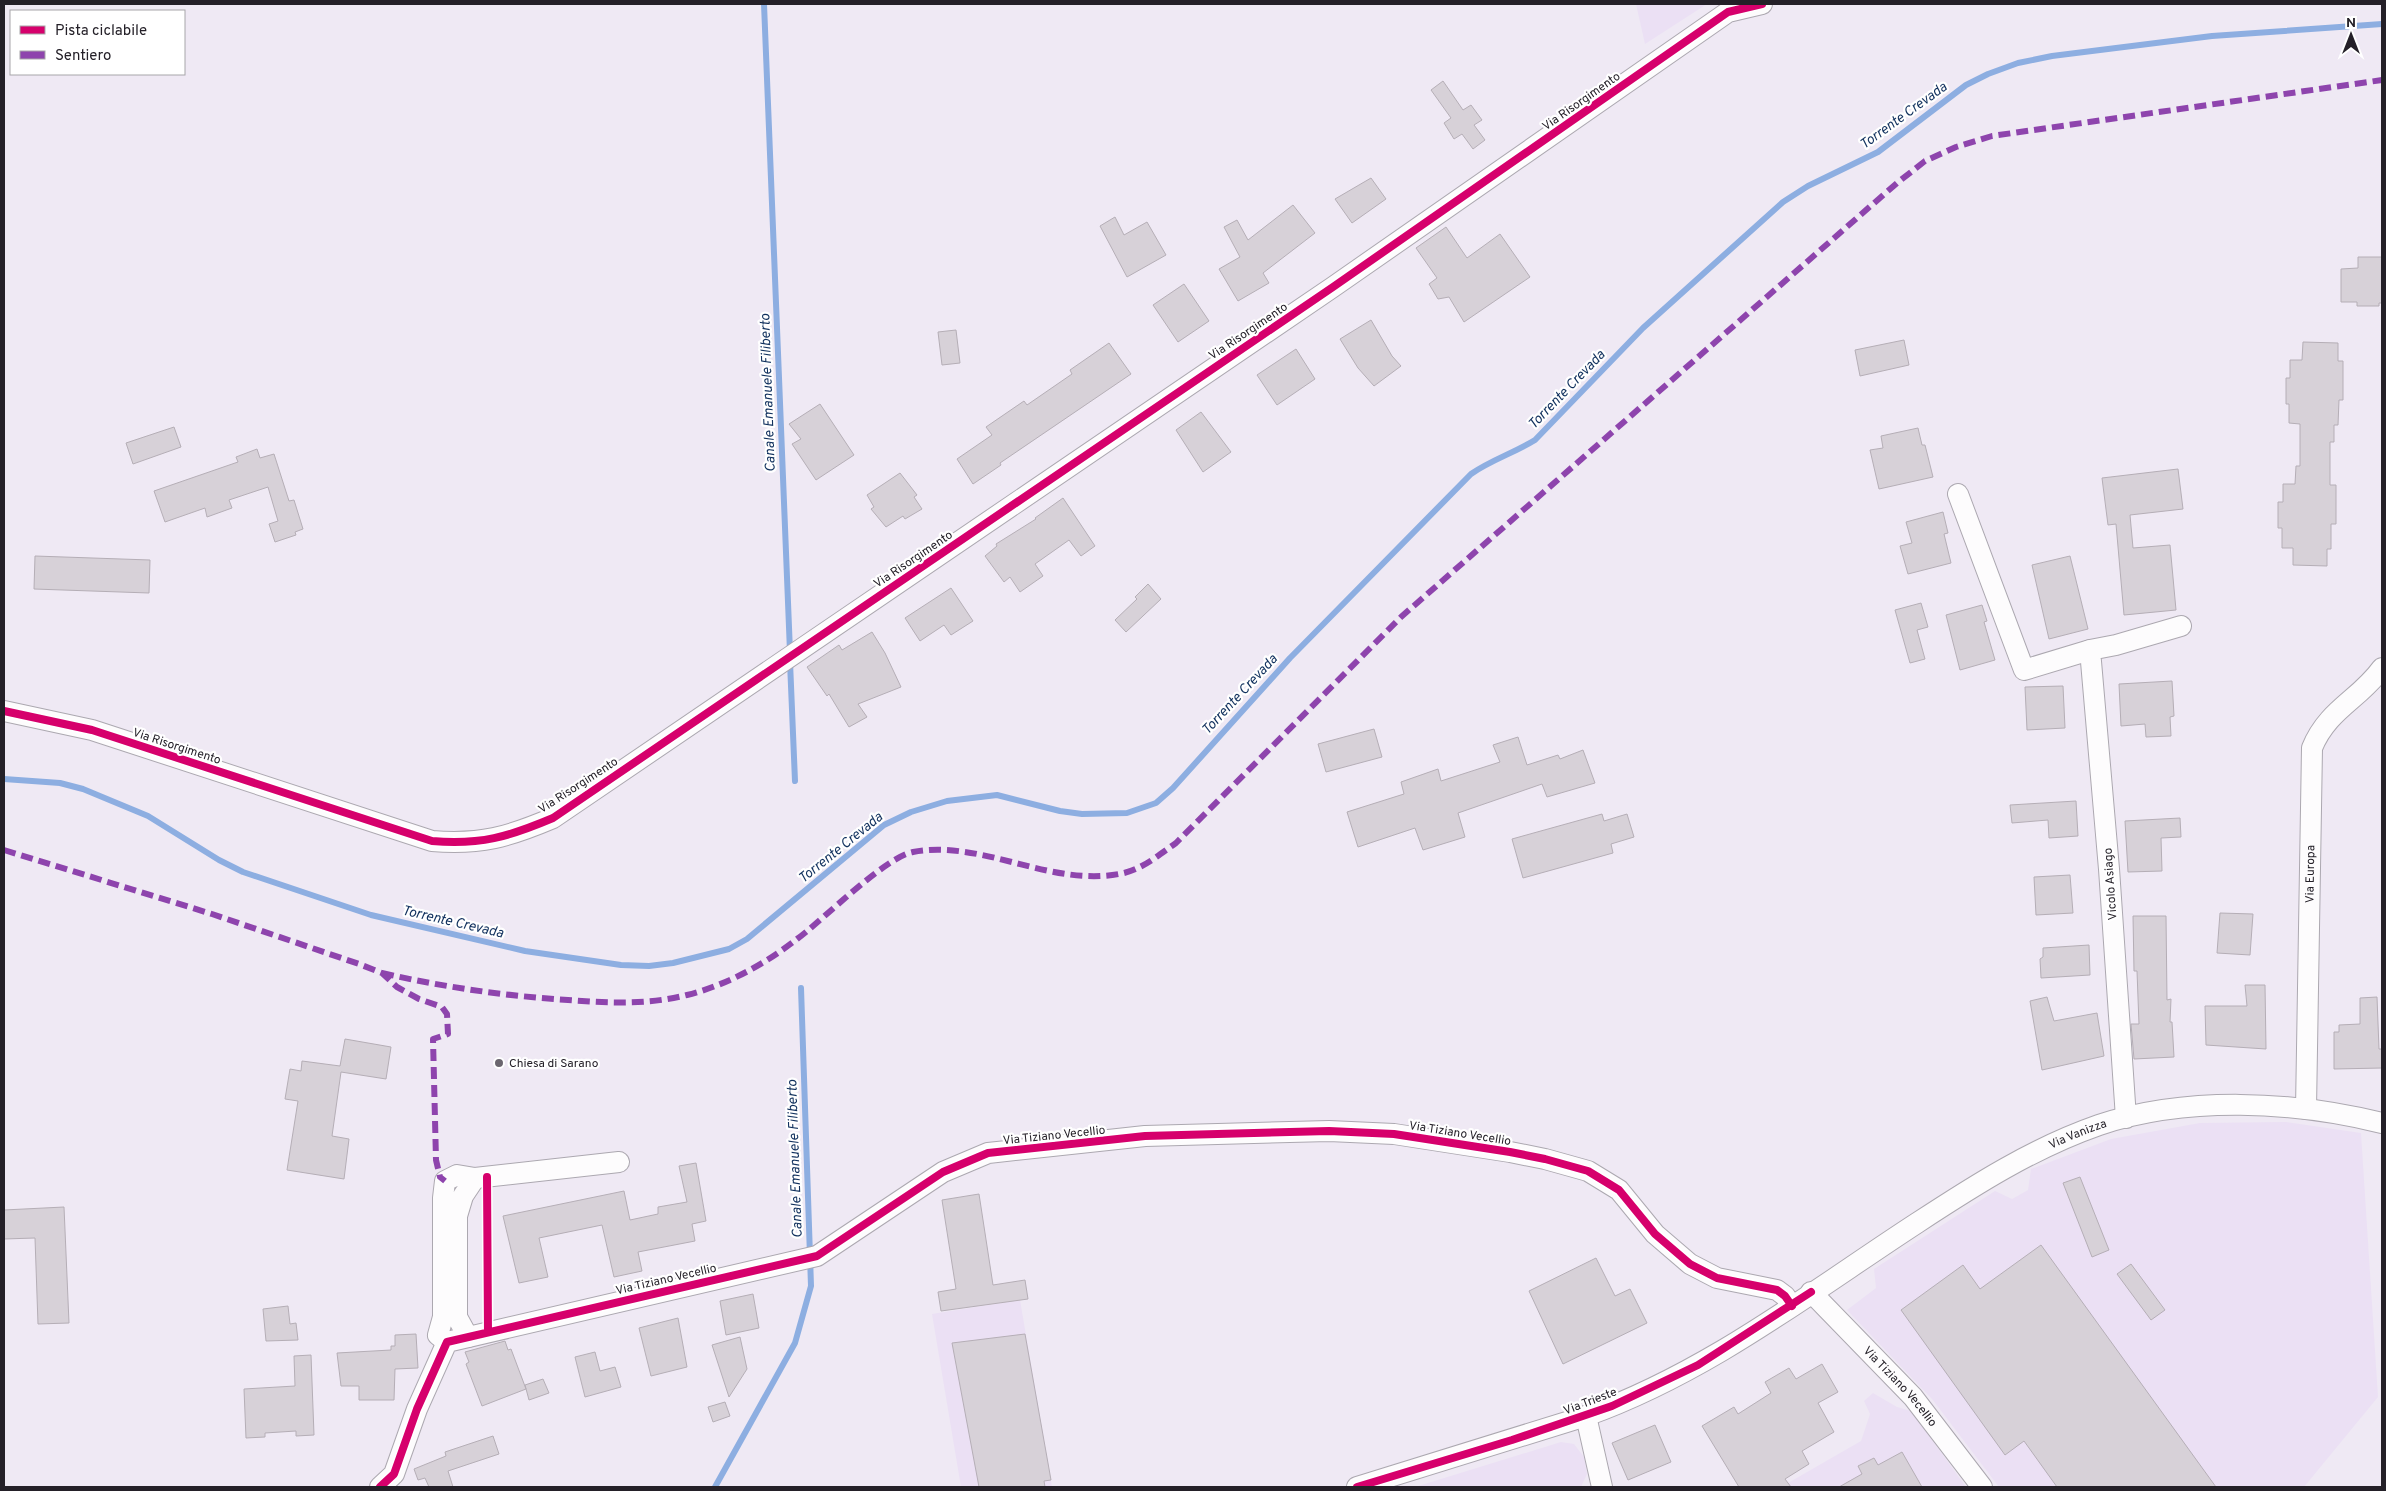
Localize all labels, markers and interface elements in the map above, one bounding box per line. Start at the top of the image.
legend [10,10,185,75]
north arrow [2326,10,2376,60]
text: N [2346,15,2356,32]
text: Pista ciclabile [55,22,147,41]
text: Sentiero [55,47,111,66]
street label: Via Risorgimento [1539,69,1624,135]
water label: Torrente Crevada [1857,78,1951,153]
street label: Via Risorgimento [1206,299,1291,364]
water label: Canale Emanuele Filiberto [757,313,780,472]
water label: Torrente Crevada [1525,346,1610,433]
street label: Via Risorgimento [871,527,956,592]
water label: Torrente Crevada [1199,651,1282,739]
street label: Via Risorgimento [130,725,223,769]
street label: Via Risorgimento [536,754,622,818]
water label: Torrente Crevada [795,809,887,887]
street label: Via Europa [2302,845,2319,903]
street label: Vicolo Asiago [2100,847,2122,921]
water label: Torrente Crevada [400,903,506,943]
place label: Chiesa di Sarano [509,1056,599,1072]
marker: Chiesa di Sarano [493,1057,505,1069]
water label: Canale Emanuele Filiberto [784,1079,807,1238]
street label: Via Vanizza [2046,1116,2109,1154]
street label: Via Tiziano Vecellio [1408,1118,1512,1150]
street label: Via Tiziano Vecellio [1002,1123,1106,1149]
street label: Via Tiziano Vecellio [614,1261,719,1299]
street label: Via Tiziano Vecellio [1859,1343,1940,1431]
street label: Via Trieste [1561,1384,1619,1419]

